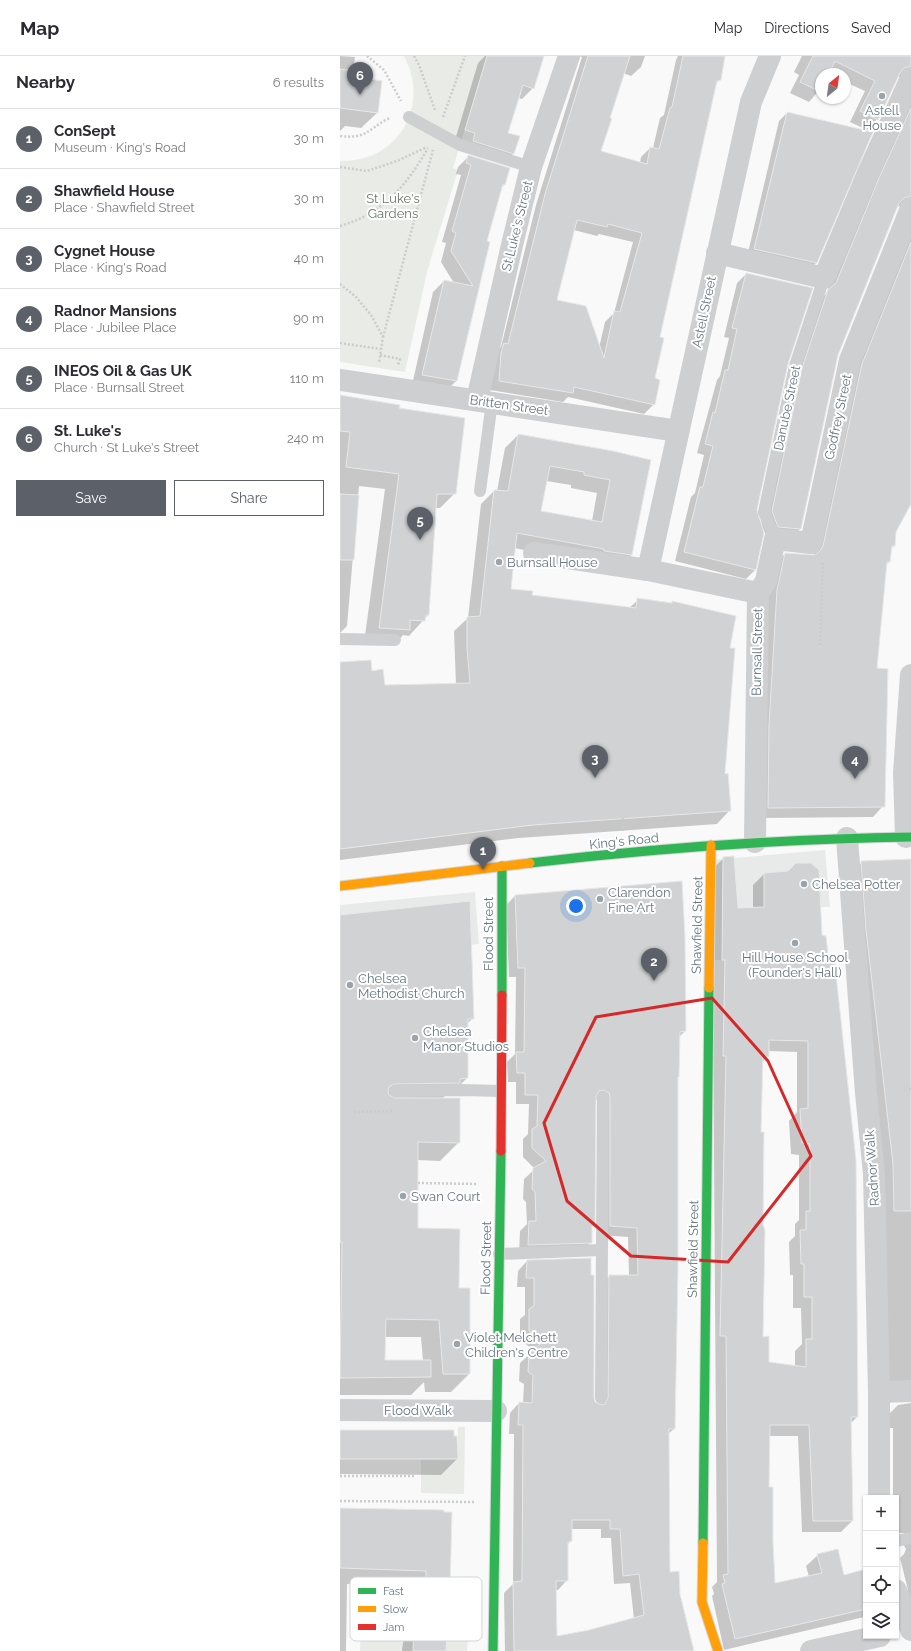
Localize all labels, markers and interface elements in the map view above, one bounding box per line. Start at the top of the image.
text: Map [20,17,59,39]
text: Map [714,20,742,36]
text: Directions [764,20,829,36]
text: Saved [851,20,891,36]
pin: 6 [347,62,373,95]
north arrow [815,68,851,104]
text: Nearby [16,72,75,92]
text: 6 results [273,75,324,90]
marker: Astell House [877,91,887,101]
place label: Astell House [863,103,902,133]
text: ConSept [54,122,116,140]
text: 1 [26,131,32,146]
text: 30 m [294,131,324,146]
text: Museum · King's Road [54,140,186,155]
street label: St Luke's Street [498,179,536,273]
text: Shawfield House [54,182,174,200]
text: 2 [25,191,33,206]
text: 30 m [294,191,324,206]
park label: St Luke's Gardens [366,191,420,221]
text: Place · Shawfield Street [54,200,195,215]
text: Cygnet House [54,242,155,260]
text: 3 [25,251,33,266]
text: 40 m [294,251,324,266]
text: Place · King's Road [54,260,167,275]
street label: Astell Street [689,274,719,349]
text: Radnor Mansions [54,302,177,320]
text: 4 [25,311,33,326]
text: 90 m [293,311,324,326]
text: Place · Jubilee Place [54,320,176,335]
text: INEOS Oil & Gas UK [54,362,192,380]
street label: Danube Street [771,363,803,452]
text: 5 [25,371,33,386]
text: 110 m [290,371,324,386]
street label: Godfrey Street [822,372,855,461]
text: Place · Burnsall Street [54,380,184,395]
street label: Britten Street [469,392,550,418]
text: St. Luke's [54,422,121,440]
text: 6 [25,431,33,446]
text: 240 m [287,431,324,446]
text: Church · St Luke's Street [54,440,199,455]
button: Save [16,480,166,516]
button: Share [174,480,324,516]
pin: 5 [407,507,433,540]
place label: Burnsall House [507,555,598,570]
marker: Burnsall House [494,557,504,567]
street label: Burnsall Street [749,607,765,696]
pin: 3 [582,745,608,778]
pin: 4 [842,746,868,779]
street label: King's Road [588,830,660,852]
pin: 1 [470,837,496,870]
street label: Shawfield Street [689,875,705,974]
place label: Chelsea Potter [812,877,901,892]
marker: Chelsea Potter [799,879,809,889]
place label: Clarendon Fine Art [608,885,671,915]
marker: Clarendon Fine Art [595,894,605,904]
street label: Flood Street [481,896,496,971]
your location [566,896,586,916]
marker: Hill House School (Founder's Hall) [790,938,800,948]
pin: 2 [641,948,667,981]
place label: Hill House School (Founder's Hall) [742,950,849,980]
place label: Chelsea Methodist Church [358,971,465,1001]
marker: Chelsea Methodist Church [345,980,355,990]
place label: Chelsea Manor Studios [423,1024,509,1054]
marker: Chelsea Manor Studios [410,1033,420,1043]
street label: Radnor Walk [862,1129,882,1207]
place label: Swan Court [411,1189,481,1204]
marker: Swan Court [398,1191,408,1201]
street label: Shawfield Street [685,1199,701,1298]
street label: Flood Street [478,1220,494,1295]
place label: Violet Melchett Children's Centre [465,1330,568,1360]
marker: Violet Melchett Children's Centre [452,1339,462,1349]
street label: Flood Walk [384,1403,452,1418]
map controls [863,1495,899,1639]
button: + [863,1495,899,1531]
button: − [863,1531,899,1567]
button: locate [863,1567,899,1603]
legend [350,1577,482,1641]
text: Fast [383,1585,404,1598]
text: Slow [383,1603,408,1616]
button: layers [863,1603,899,1639]
text: Jam [383,1621,404,1634]

